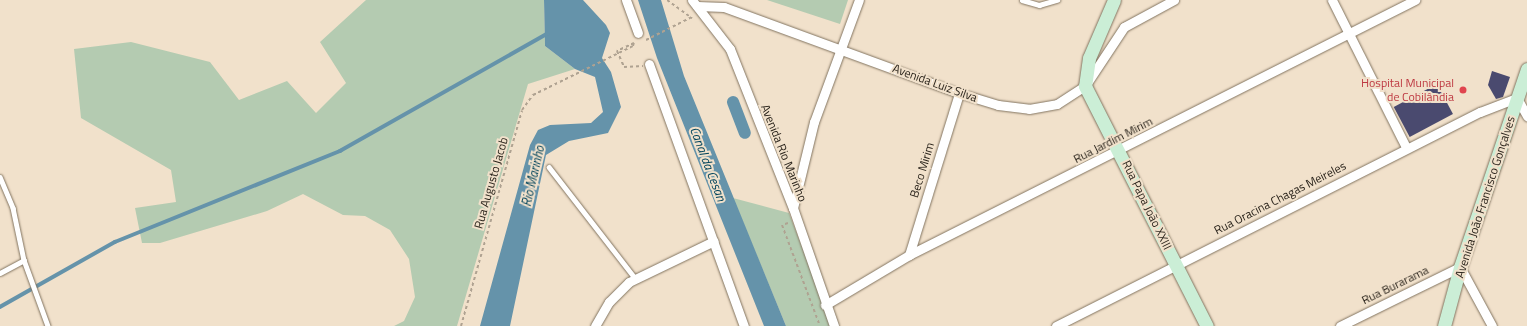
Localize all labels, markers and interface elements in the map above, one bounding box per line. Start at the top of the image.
street label: Avenida Luiz Silva [891,61,979,105]
place label: Hospital Municipal de Cobilândia [1361,76,1454,104]
marker: Hospital Municipal de Cobilândia [1457,84,1469,96]
street label: Avenida Rio Marinho [758,102,810,204]
street label: Rua Jardim Mirim [1071,114,1155,166]
street label: Avenida João Francisco Gonçalves [1452,114,1518,280]
water label: Canal da Cesan [687,125,729,203]
street label: Rua Augusto Jacob [471,136,511,230]
street label: Beco Mirim [907,141,937,199]
water label: Rio Marinho [518,144,548,208]
street label: Rua Papa João XXIII [1119,158,1175,252]
street label: Rua Oracina Chagas Meireles [1212,158,1348,238]
street label: Rua Burarama [1359,263,1431,307]

